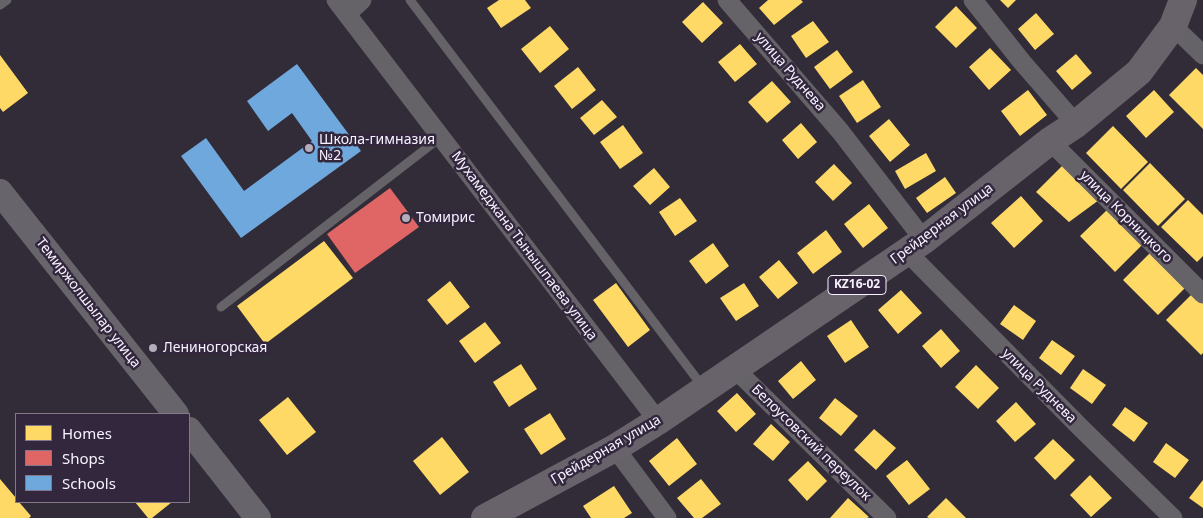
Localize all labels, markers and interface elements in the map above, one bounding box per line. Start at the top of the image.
street label: улица Руднева [751,29,829,115]
place label: Школа-гимназия №2 [319,132,435,164]
marker: Школа-гимназия №2 [303,142,315,154]
street label: Мухамеджана Тынышпаева улица [447,148,601,344]
street label: улица Корницкого [1076,167,1176,267]
street label: Грейдерная улица [887,180,997,268]
place label: Томирис [416,210,475,226]
marker: Томирис [400,212,412,224]
street label: Темиржолшылар улица [32,235,144,371]
road number: KZ16-02 [828,276,886,294]
place label: Лениногорская [163,340,267,356]
marker: Лениногорская [147,342,159,354]
street label: улица Руднева [998,345,1080,427]
street label: Белоусовский переулок [748,381,874,505]
street label: Грейдерная улица [548,412,664,488]
legend [15,413,190,503]
text: Homes [62,423,112,443]
text: Shops [62,448,105,468]
text: Schools [62,473,116,493]

